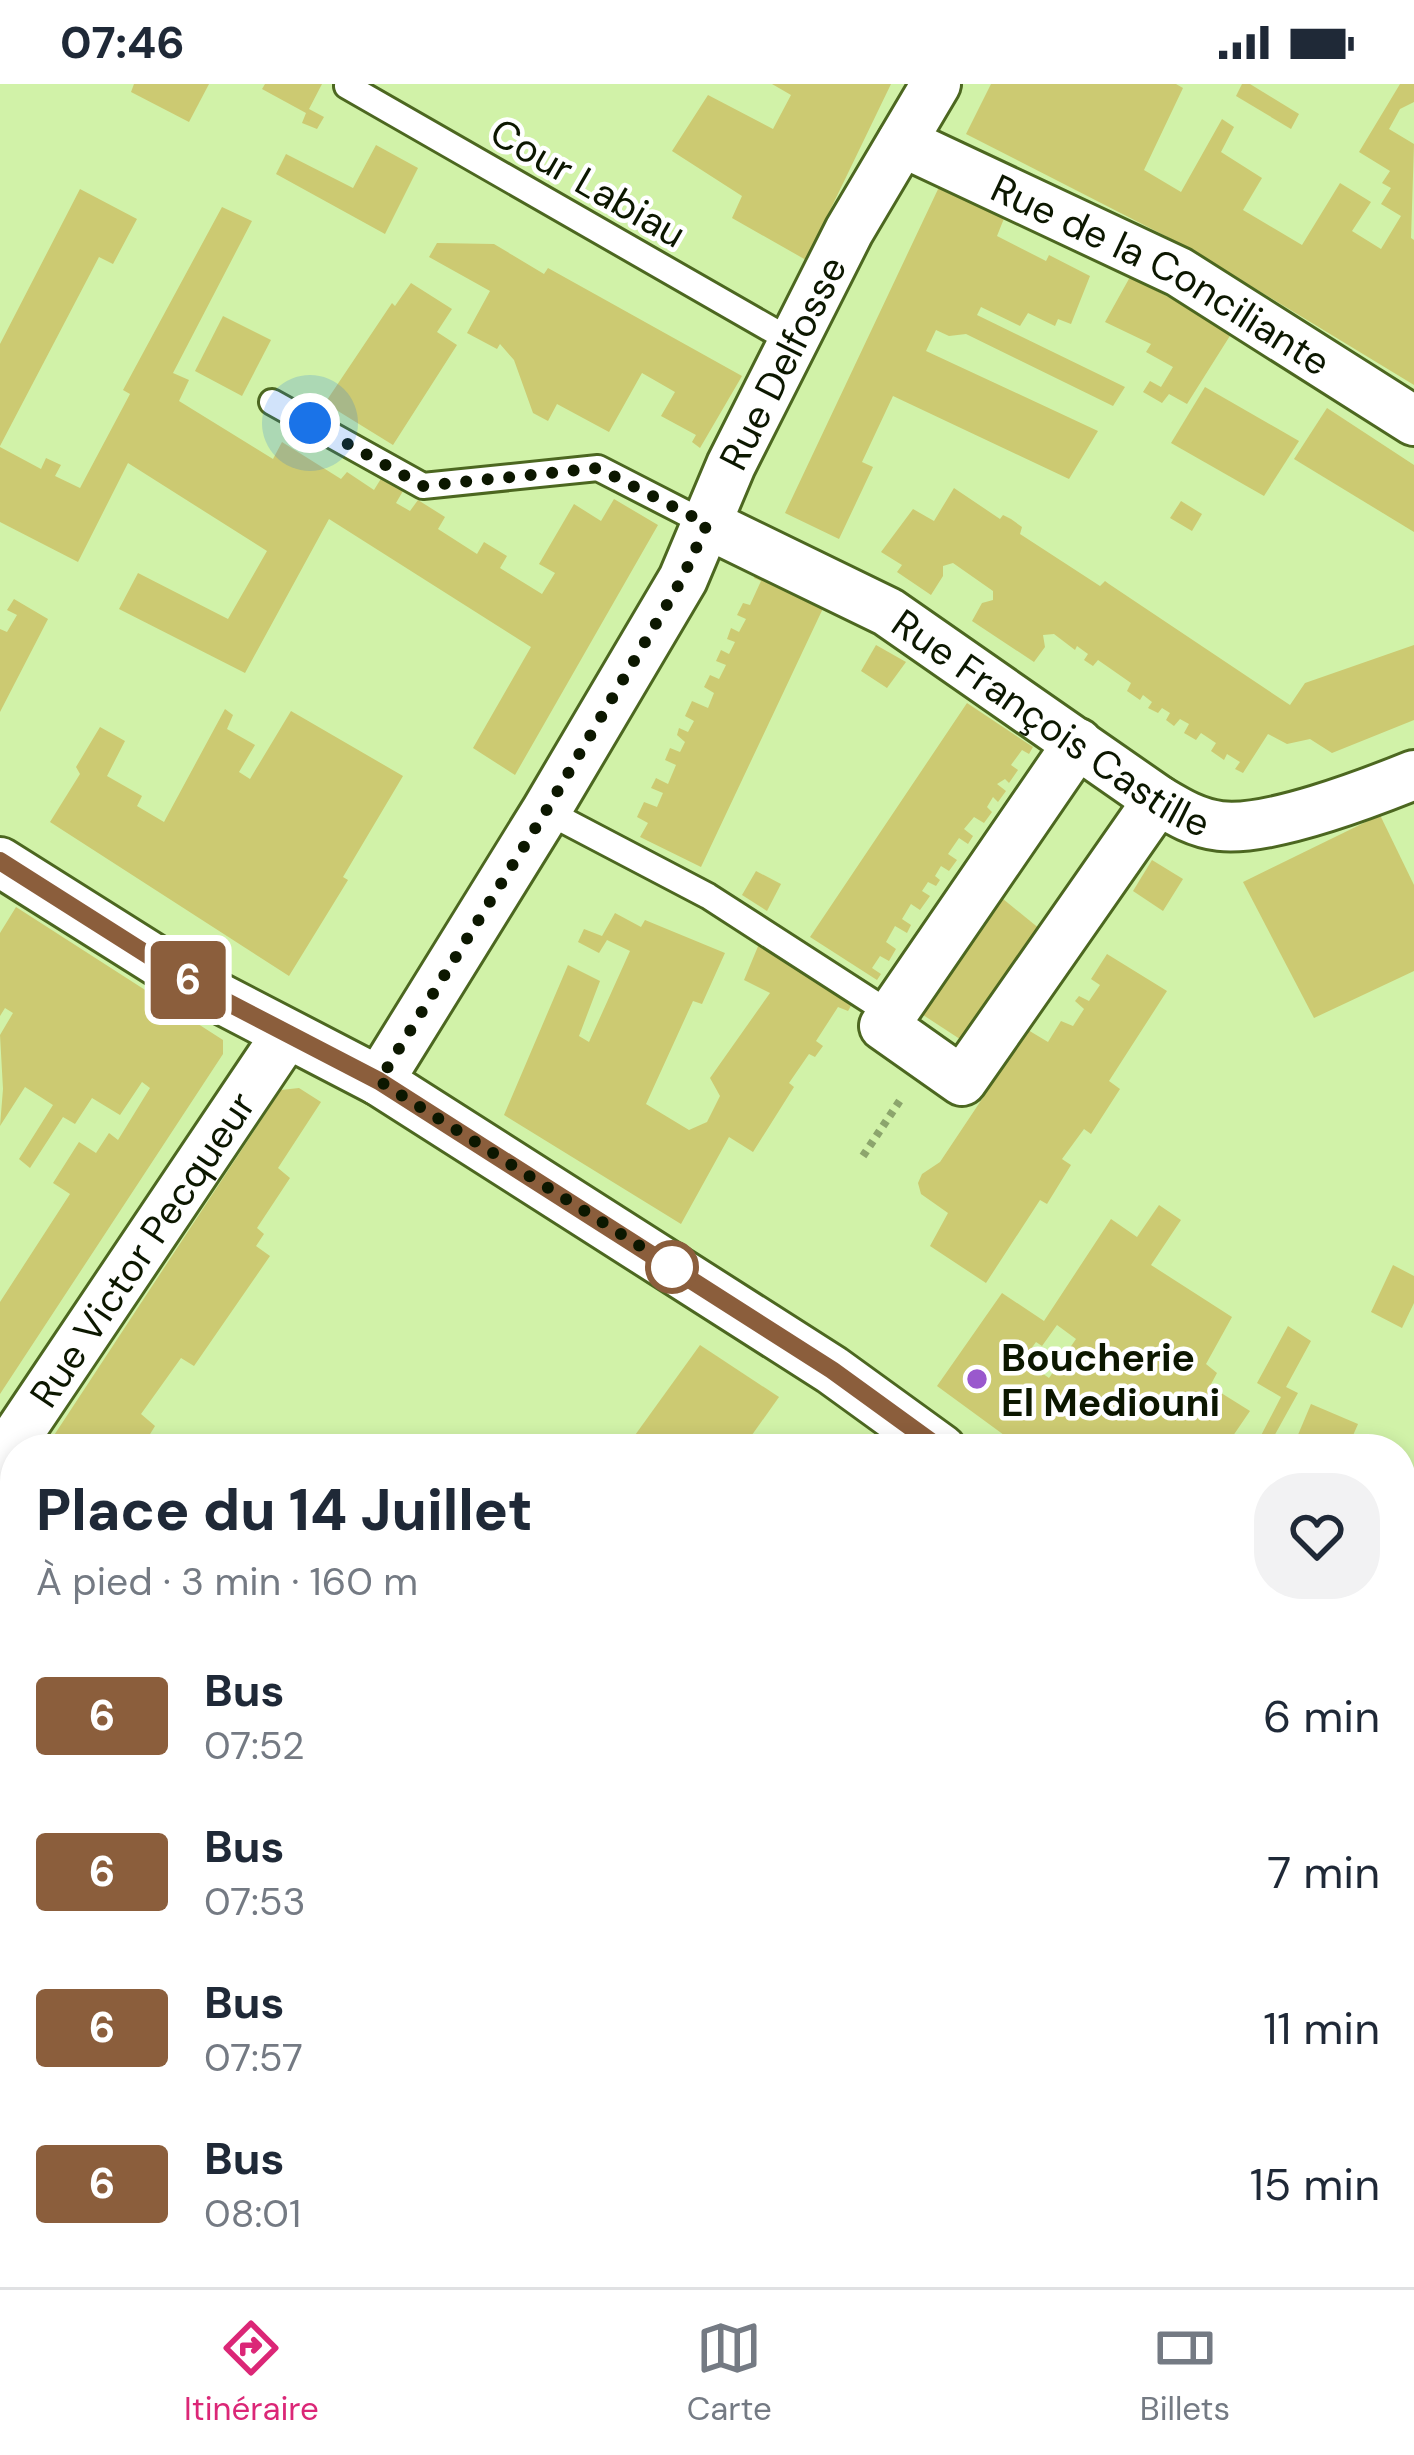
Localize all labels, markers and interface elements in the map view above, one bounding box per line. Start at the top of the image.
text: 07:46 [60,13,185,72]
street label: Cour Labiau [481,107,695,259]
street label: Rue de la Conciliante [983,162,1340,387]
street label: Rue Delfosse [707,247,858,478]
your location [280,393,340,453]
street label: Rue François Castille [882,597,1217,848]
line badge: 6 [149,941,227,1019]
text: 6 [175,952,201,1007]
street label: Rue Victor Pecqueur [18,1082,266,1417]
unlabelled marker [647,1242,697,1292]
place label: Boucherie El Mediouni [1001,1332,1220,1428]
marker: Boucherie El Mediouni [964,1366,990,1392]
text: Place du 14 Juillet [36,1473,533,1548]
button: heart [1254,1473,1380,1599]
text: À pied · 3 min · 160 m [36,1556,418,1607]
text: Bus [204,1661,284,1720]
text: 6 min [1263,1687,1380,1746]
text: 6 [89,1688,115,1743]
text: 07:52 [204,1720,304,1771]
text: Bus [204,1817,284,1876]
text: 7 min [1267,1843,1380,1902]
text: 6 [89,1844,115,1899]
text: 07:53 [204,1876,306,1927]
text: Bus [204,1973,284,2032]
text: 11 min [1263,1999,1380,2058]
text: 6 [89,2000,115,2055]
text: 07:57 [204,2032,303,2083]
text: Bus [204,2129,284,2188]
text: 15 min [1250,2155,1380,2214]
text: 6 [89,2156,115,2211]
text: 08:01 [204,2188,301,2239]
tab: Itinéraire [184,2315,319,2430]
tab: Carte [687,2315,772,2430]
tab: Billets [1140,2315,1230,2430]

